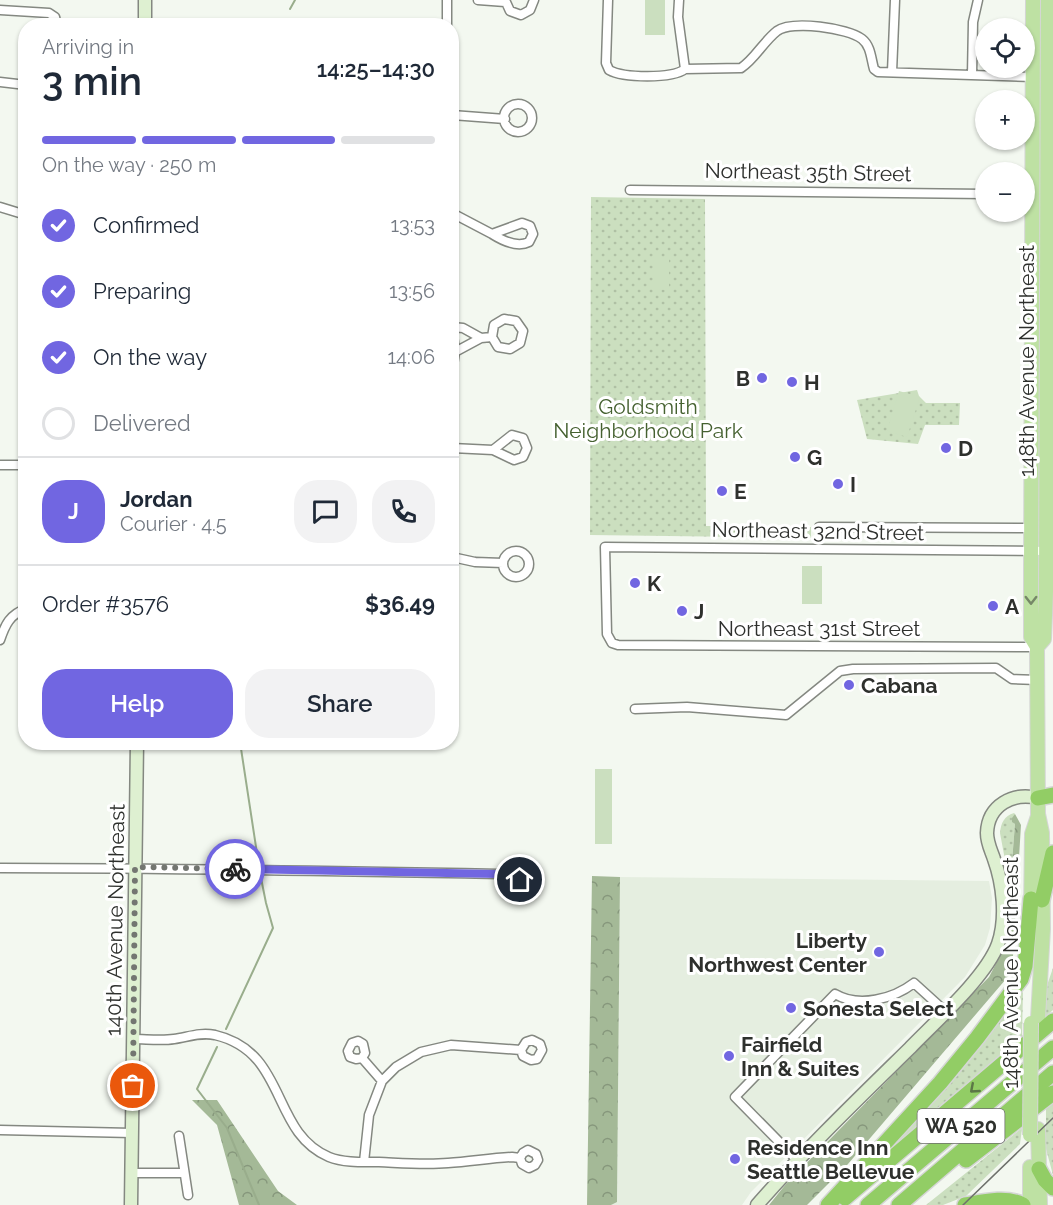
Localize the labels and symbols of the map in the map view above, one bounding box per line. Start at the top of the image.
street label: Northeast 35th Street [704,158,912,186]
street label: 148th Avenue Northeast [1014,245,1039,477]
place label: B [736,366,750,391]
place label: H [804,370,820,395]
marker: B [755,371,769,385]
marker: H [785,375,799,389]
park label: Goldsmith Neighborhood Park [553,394,743,443]
place label: D [958,436,973,461]
marker: D [939,441,953,455]
place label: G [807,445,822,470]
marker: G [788,450,802,464]
place label: I [850,472,856,497]
marker: I [831,477,845,491]
place label: E [734,479,747,504]
marker: E [715,484,729,498]
street label: Northeast 32nd Street [712,517,924,545]
place label: K [647,571,662,596]
marker: K [628,576,642,590]
place label: A [1005,594,1020,619]
one-way arrow [1025,596,1037,605]
place label: J [694,599,704,624]
marker: A [986,599,1000,613]
marker: J [675,604,689,618]
street label: Northeast 31st Street [718,616,920,641]
place label: Cabana [861,673,938,698]
marker: Cabana [842,678,856,692]
street label: 140th Avenue Northeast [100,804,130,1036]
courier [205,839,265,899]
pin [494,854,545,905]
street label: 148th Avenue Northeast [998,857,1023,1089]
place label: Liberty Northwest Center [688,928,867,977]
marker: Liberty Northwest Center [872,945,886,959]
place label: Sonesta Select [803,996,954,1021]
marker: Sonesta Select [784,1001,798,1015]
place label: Fairfield Inn & Suites [741,1032,859,1081]
marker: Fairfield Inn & Suites [722,1049,736,1063]
pin [107,1060,158,1111]
one-way arrow [970,1082,981,1093]
road number: WA 520 [918,1109,1004,1143]
place label: Residence Inn Seattle Bellevue [747,1135,915,1184]
marker: Residence Inn Seattle Bellevue [728,1152,742,1166]

